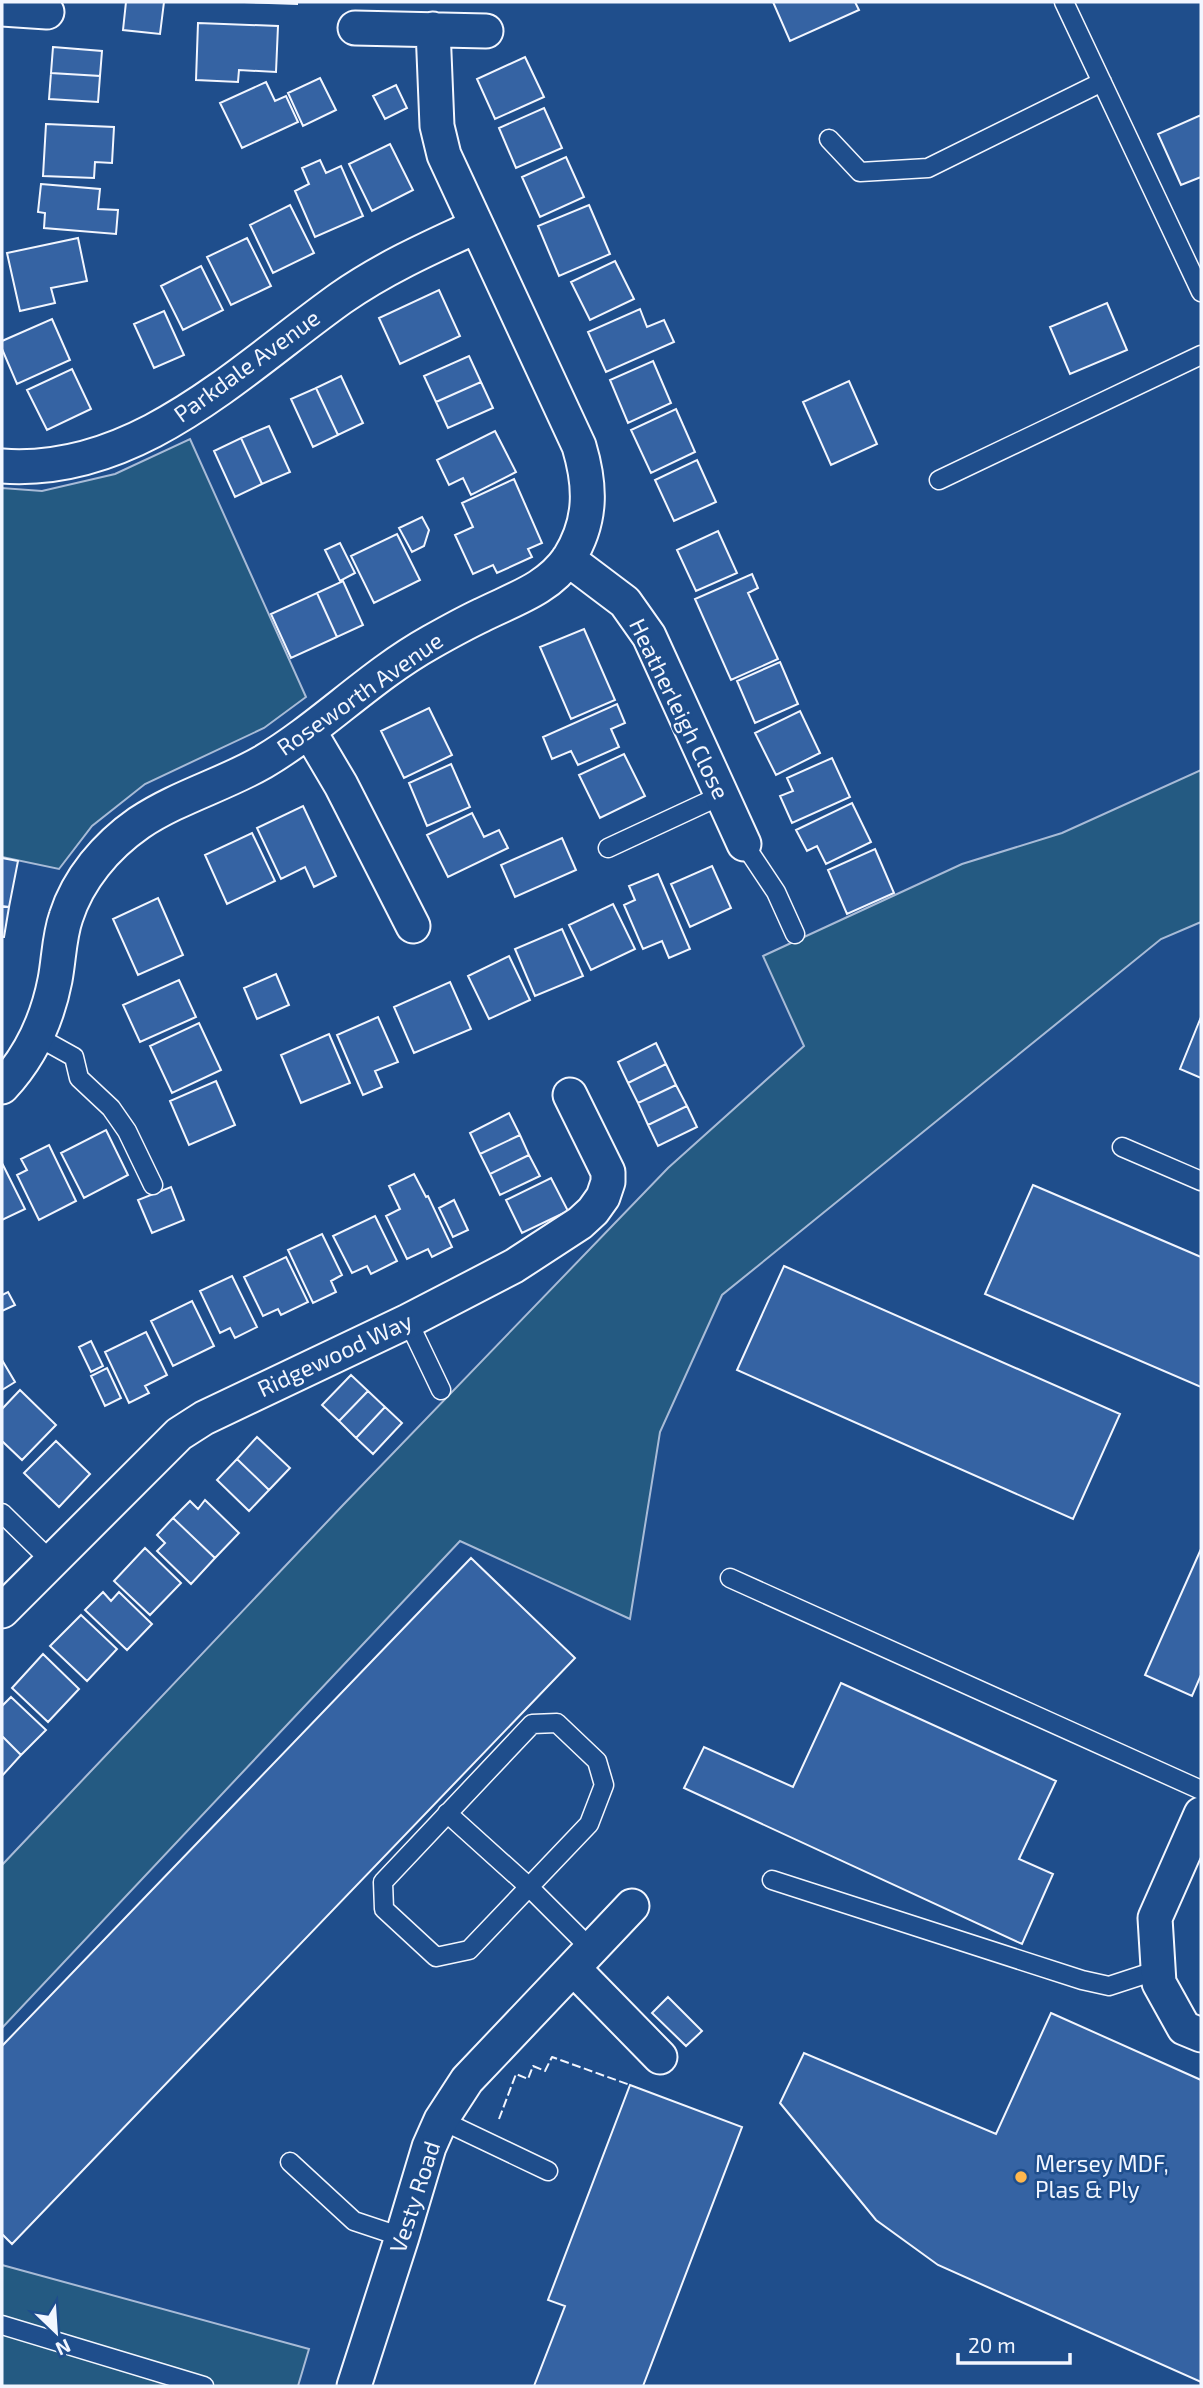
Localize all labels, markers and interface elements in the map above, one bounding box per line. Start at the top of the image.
street label: Parkdale Avenue [168,303,325,427]
street label: Heatherleigh Close [624,614,736,803]
street label: Roseworth Avenue [271,625,448,761]
street label: Ridgewood Way [253,1306,416,1402]
street label: Vesty Road [383,2137,445,2256]
place label: Mersey MDF, Plas & Ply [1035,2149,1169,2203]
marker: Mersey MDF, Plas & Ply [1013,2169,1029,2185]
north arrow [21,2297,91,2367]
scale bar [958,2322,1070,2366]
text: 20 m [968,2332,1016,2357]
text: N [52,2335,74,2361]

